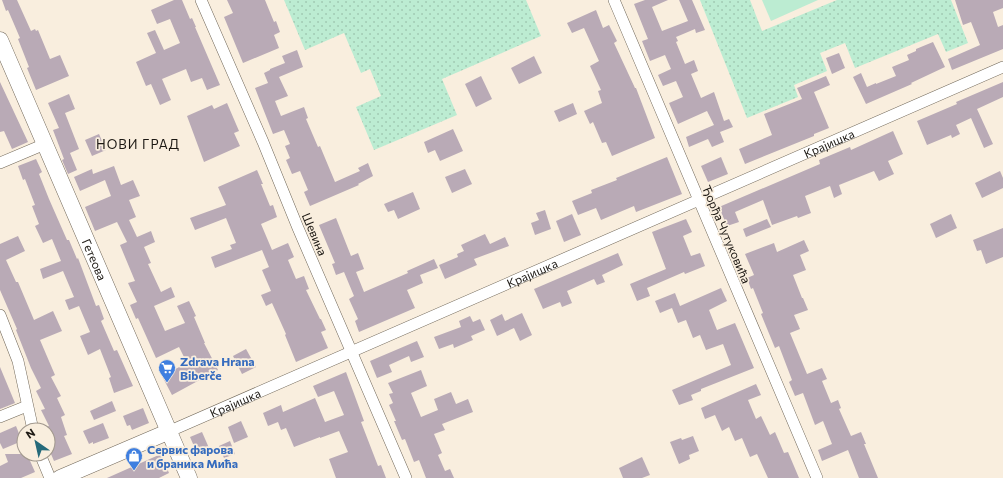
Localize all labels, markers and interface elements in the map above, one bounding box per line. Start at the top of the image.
street label: Крајишка [801,126,856,160]
district label: НОВИ ГРАД [96,136,180,152]
street label: Ђорђа Чутуковића [700,183,754,285]
street label: Шевина [300,210,330,258]
street label: Гетеова [80,237,110,282]
street label: Крајишка [504,256,559,290]
place label: Zdrava Hrana Biberče [180,354,255,382]
supermarket icon: Zdrava Hrana Biberče [157,358,177,383]
street label: Крајишка [208,385,263,420]
north arrow [16,422,56,462]
text: N [23,426,37,441]
place label: Сервис фарова и браника Мића [147,442,238,470]
shop icon: Сервис фарова и браника Мића [124,446,144,471]

